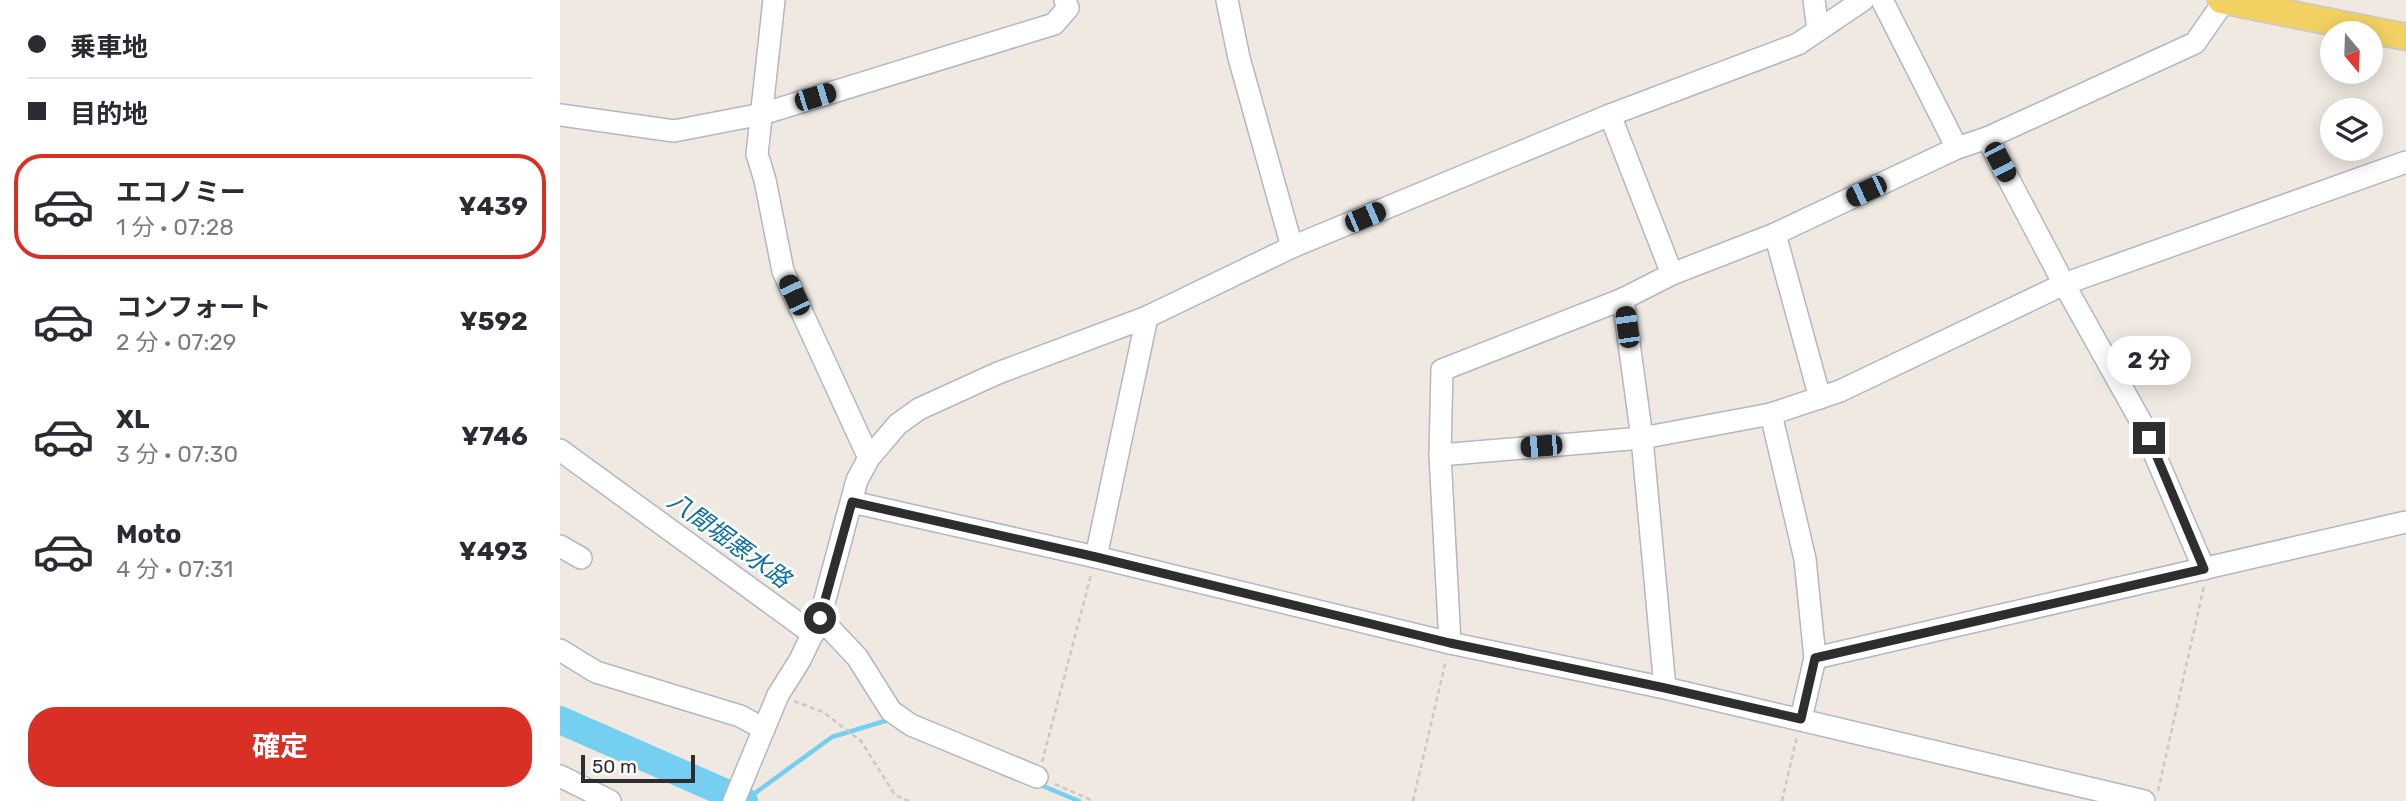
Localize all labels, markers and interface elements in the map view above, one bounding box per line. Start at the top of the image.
north arrow [2320,21,2384,84]
map controls [2320,21,2383,161]
text: 乗車地 [70,32,148,63]
car [792,81,839,113]
button: layers [2320,98,2383,161]
text: 目的地 [70,99,148,130]
car [1981,139,2020,185]
car [1843,173,1890,209]
icon: car [32,175,95,238]
text: エコノミー [116,177,246,208]
text: ¥439 [459,191,528,222]
car [1342,199,1389,235]
text: 1 分 · 07:28 [116,213,234,241]
car [776,272,813,318]
icon: car [32,290,95,353]
text: コンフォート [116,292,271,323]
car [1614,305,1641,349]
text: ¥592 [460,306,528,337]
text: 2 分 · 07:29 [116,328,236,356]
callout: 2 分 [2107,336,2191,386]
text: 2 分 [2128,346,2170,374]
text: XL [116,404,149,435]
icon: car [32,405,95,468]
text: ¥746 [461,421,528,452]
route end [2133,422,2165,454]
car [1520,434,1563,458]
text: 3 分 · 07:30 [116,440,238,468]
water label: 八間堀悪水路 [663,486,797,595]
text: Moto [116,519,181,550]
icon: car [32,520,95,583]
text: ¥493 [459,536,528,567]
text: 4 分 · 07:31 [116,555,233,583]
route start [804,602,836,634]
button: 確定 [28,707,532,787]
scale bar [581,752,695,784]
text: 50 m [592,755,637,778]

